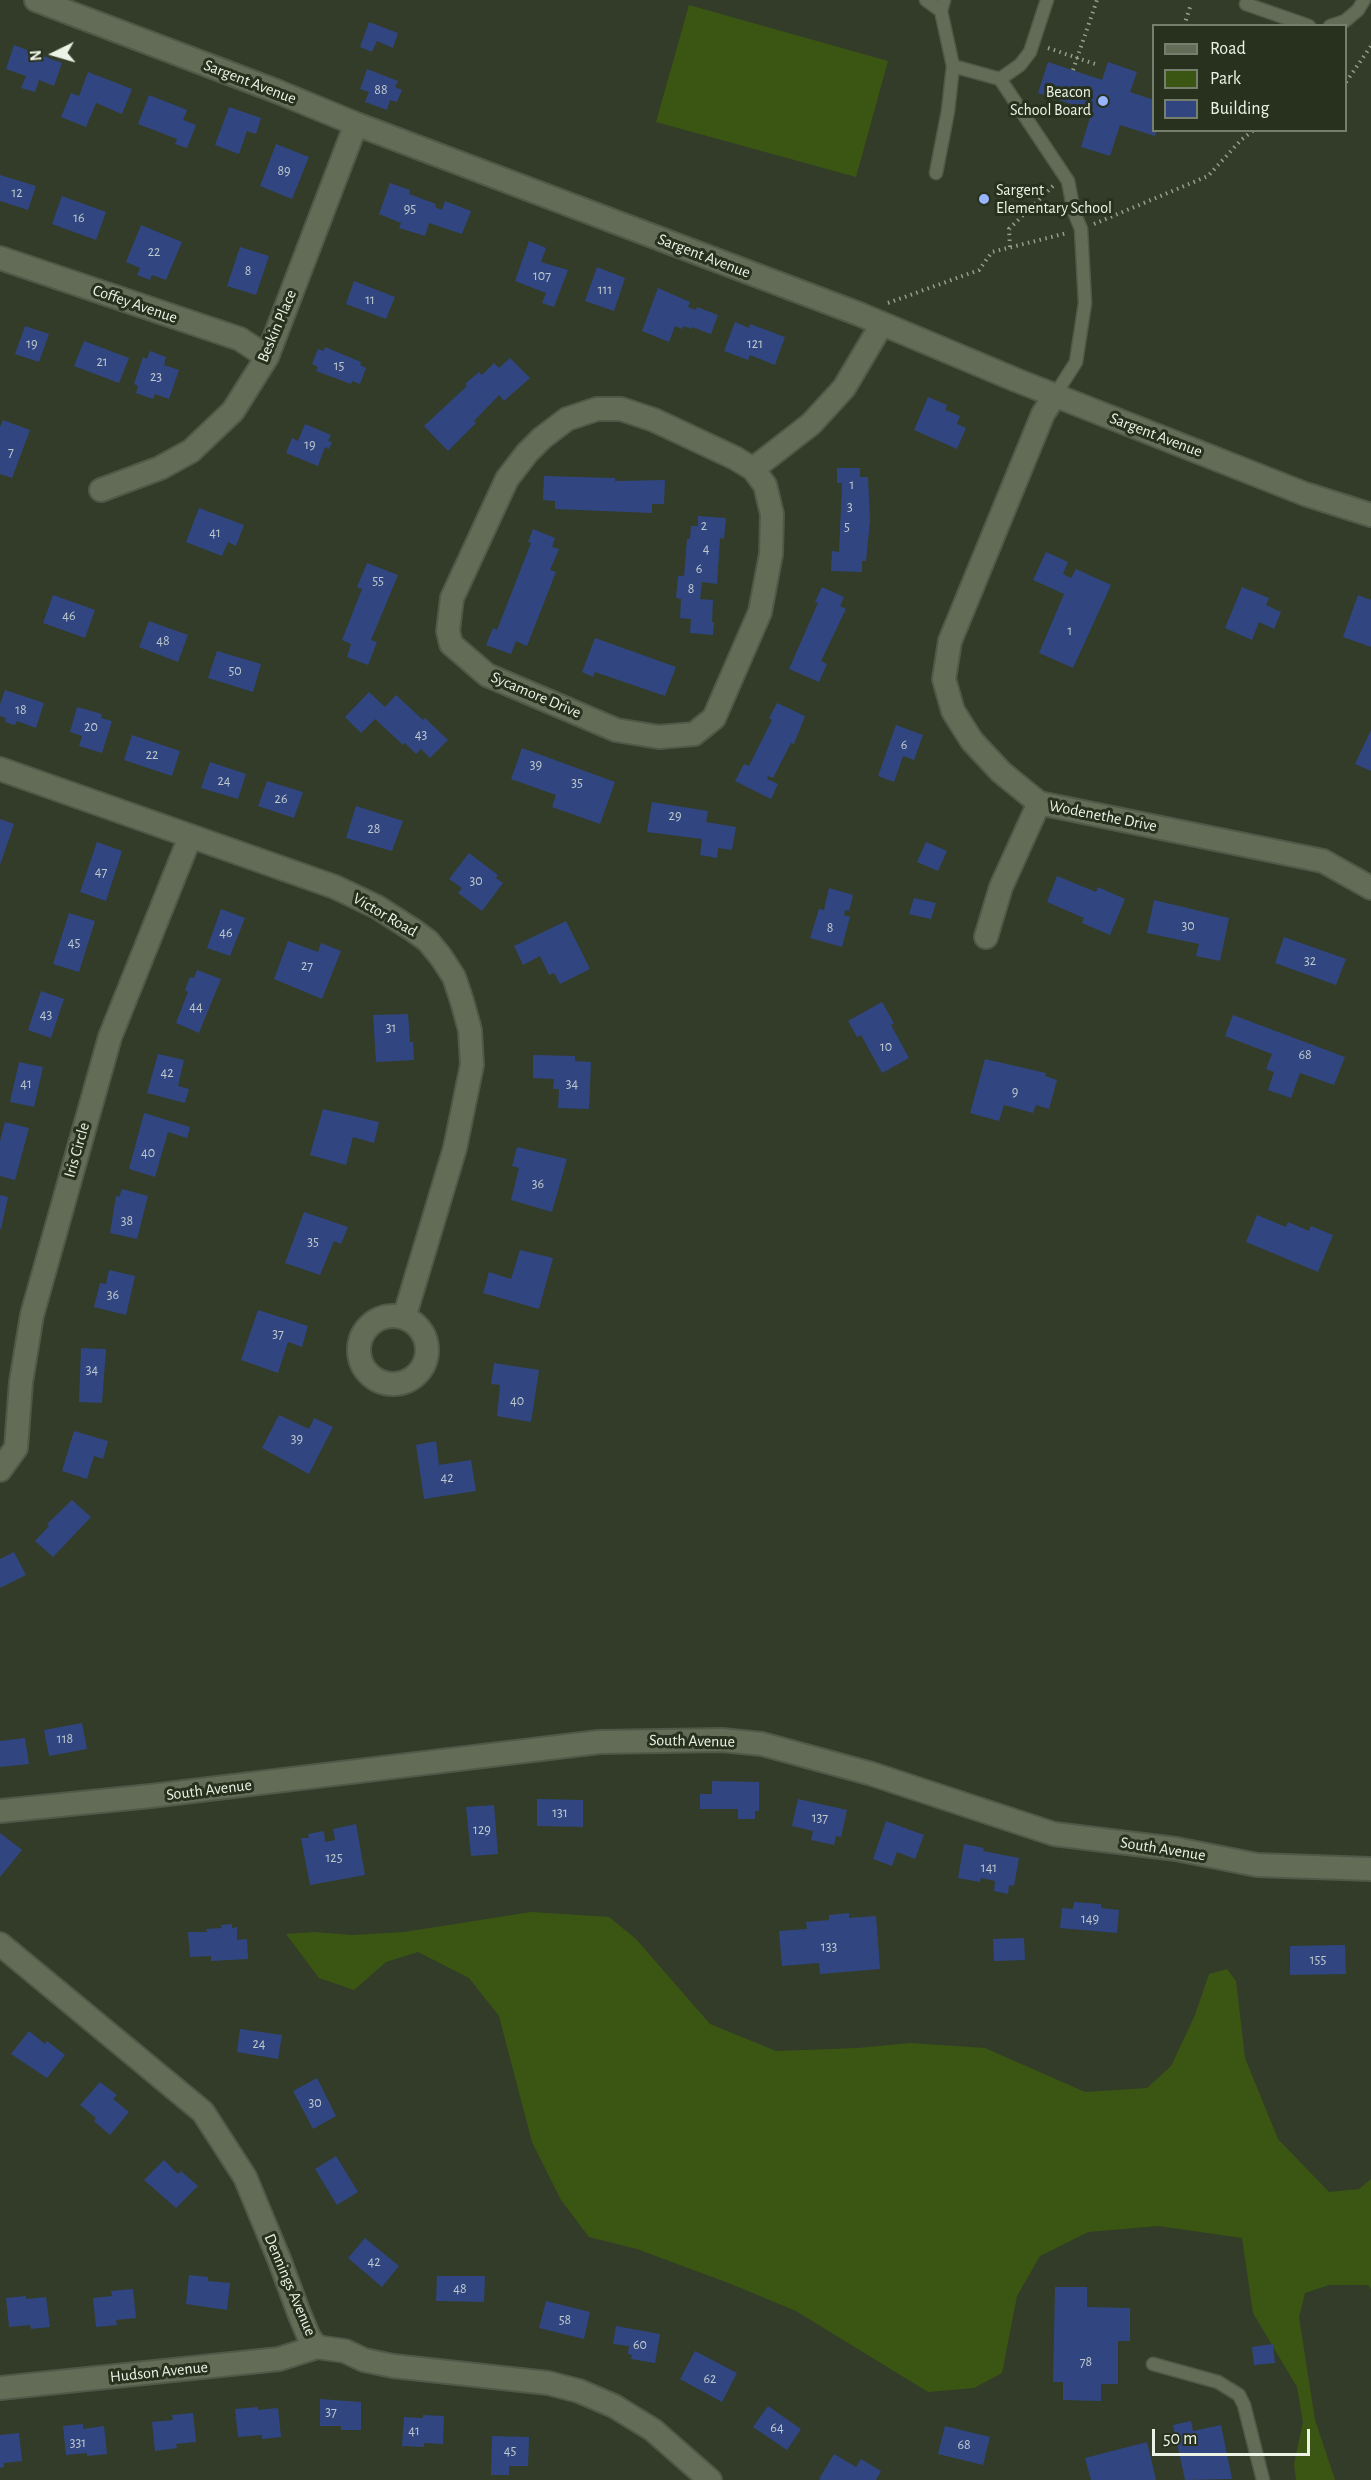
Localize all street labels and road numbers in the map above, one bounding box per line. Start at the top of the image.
street label: Sargent Avenue [201,56,299,108]
street label: Sargent Avenue [655,230,753,282]
street label: Coffey Avenue [90,281,180,327]
street label: Beskin Place [253,287,301,365]
street label: Sargent Avenue [1107,409,1205,461]
street label: Sycamore Drive [488,667,584,723]
street label: Wodenethe Drive [1047,796,1159,836]
street label: Victor Road [349,889,421,941]
street label: Iris Circle [60,1120,94,1180]
street label: South Avenue [649,1731,735,1751]
street label: South Avenue [165,1775,253,1805]
street label: South Avenue [1119,1833,1207,1865]
street label: Dennings Avenue [260,2231,320,2339]
street label: Hudson Avenue [109,2357,209,2387]

